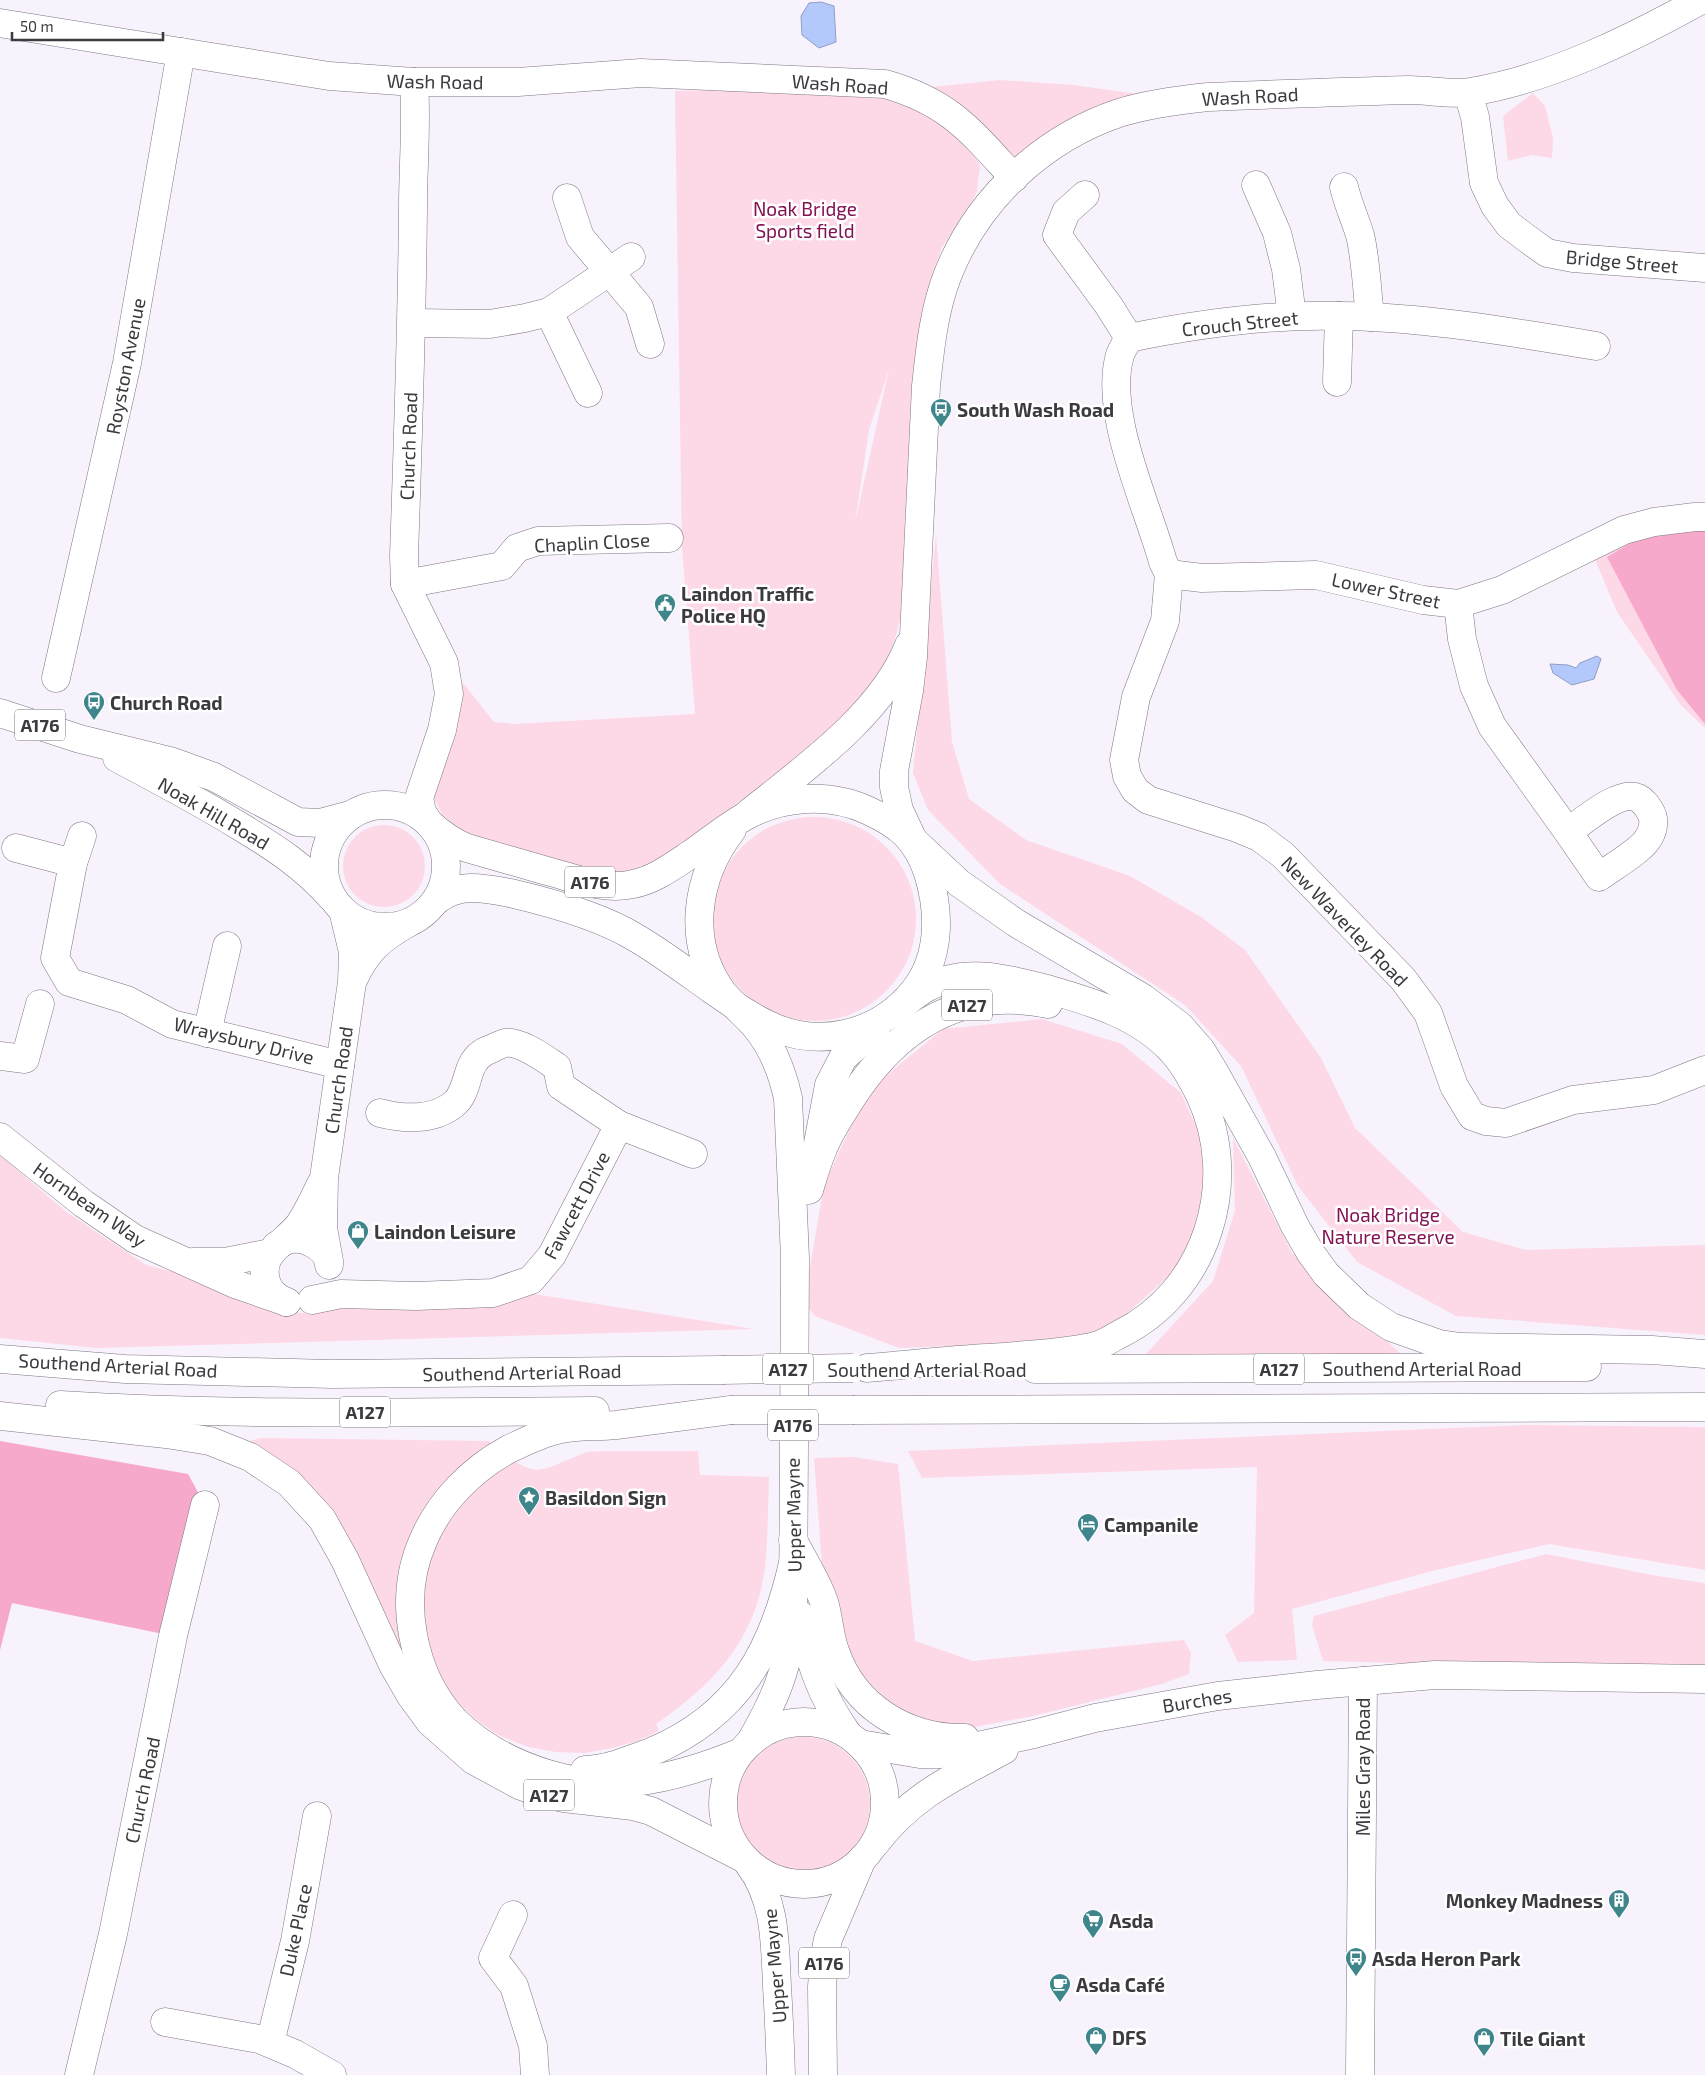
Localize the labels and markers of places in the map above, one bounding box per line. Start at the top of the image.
bus stop icon: South Wash Road [929,397,953,428]
place label: South Wash Road [957,398,1114,421]
place label: Laindon Traffic Police HQ [681,582,815,628]
public building icon: Laindon Traffic Police HQ [653,592,677,623]
bus stop icon: Church Road [82,690,106,721]
place label: Church Road [110,691,223,714]
shop icon: Laindon Leisure [346,1219,370,1250]
place label: Laindon Leisure [374,1220,516,1243]
place icon: Basildon Sign [517,1485,541,1516]
place label: Basildon Sign [545,1486,666,1509]
hotel icon: Campanile [1076,1512,1100,1543]
place label: Campanile [1104,1513,1199,1536]
building icon: Monkey Madness [1607,1888,1631,1919]
place label: Monkey Madness [1446,1889,1603,1913]
supermarket icon: Asda [1081,1908,1105,1939]
place label: Asda [1109,1909,1154,1932]
bus stop icon: Asda Heron Park [1344,1946,1368,1977]
place label: Asda Heron Park [1372,1947,1521,1970]
cafe icon: Asda Café [1048,1972,1072,2003]
place label: Asda Café [1076,1973,1165,1996]
shop icon: DFS [1084,2025,1108,2056]
place label: DFS [1112,2026,1147,2049]
shop icon: Tile Giant [1472,2026,1496,2057]
place label: Tile Giant [1500,2027,1586,2050]

